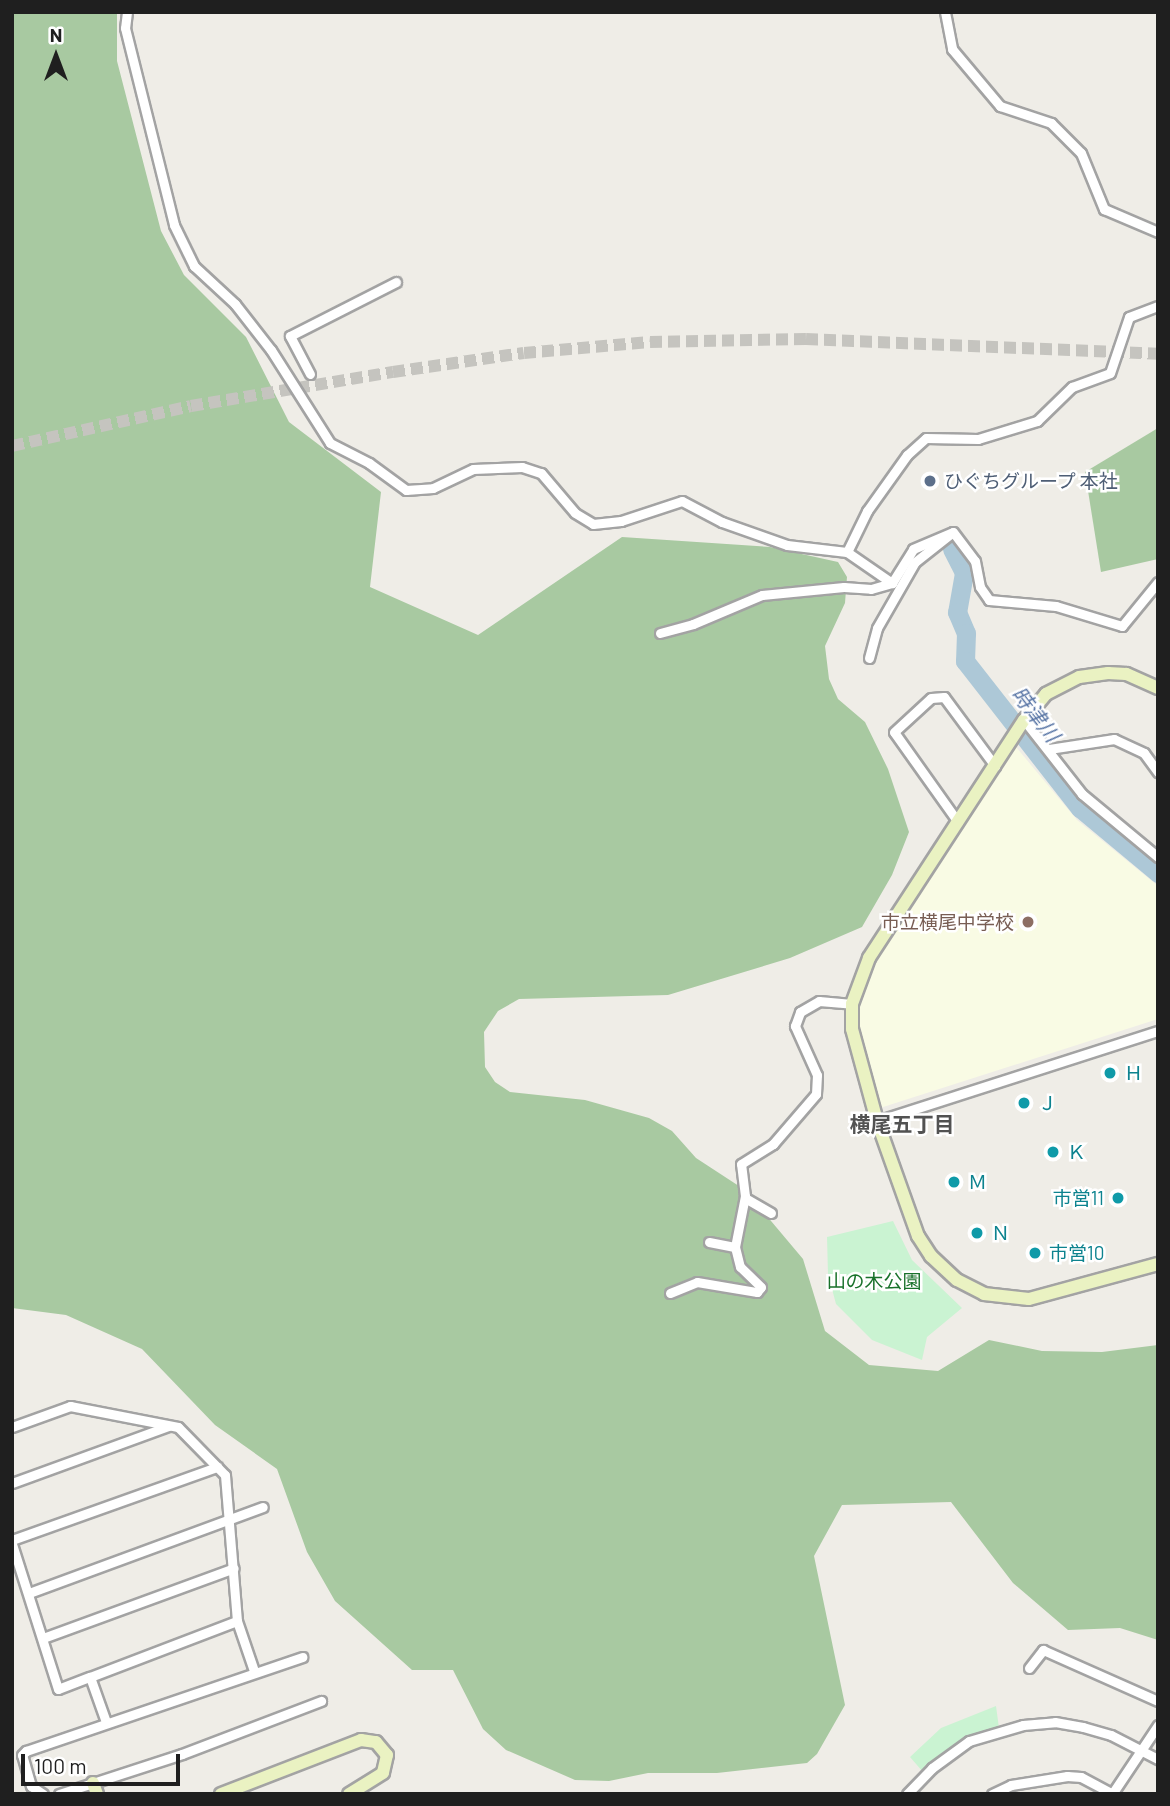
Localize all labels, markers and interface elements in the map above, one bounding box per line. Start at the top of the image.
north arrow [21,21,91,91]
text: N [50,23,62,46]
place label: ひぐちグループ 本社 [944,470,1119,492]
marker: ひぐちグループ 本社 [922,473,938,489]
water label: 時津川 [1007,681,1065,747]
place label: 市立横尾中学校 [881,911,1014,933]
marker: 市立横尾中学校 [1020,914,1036,930]
place label: Ｈ [1124,1062,1143,1084]
marker: Ｈ [1102,1065,1118,1081]
place label: Ｊ [1038,1092,1057,1114]
marker: Ｊ [1016,1095,1032,1111]
district label: 横尾五丁目 [850,1111,954,1137]
place label: Ｋ [1067,1141,1086,1163]
marker: Ｋ [1045,1144,1061,1160]
place label: Ｍ [968,1171,987,1193]
marker: Ｍ [946,1174,962,1190]
place label: 市営11 [1053,1187,1104,1209]
marker: 市営11 [1110,1190,1126,1206]
place label: Ｎ [991,1222,1010,1244]
marker: Ｎ [969,1225,985,1241]
place label: 市営10 [1049,1242,1104,1264]
marker: 市営10 [1027,1245,1043,1261]
park label: 山の木公園 [827,1270,921,1292]
scale bar [24,1740,184,1784]
text: 100 m [34,1753,87,1778]

